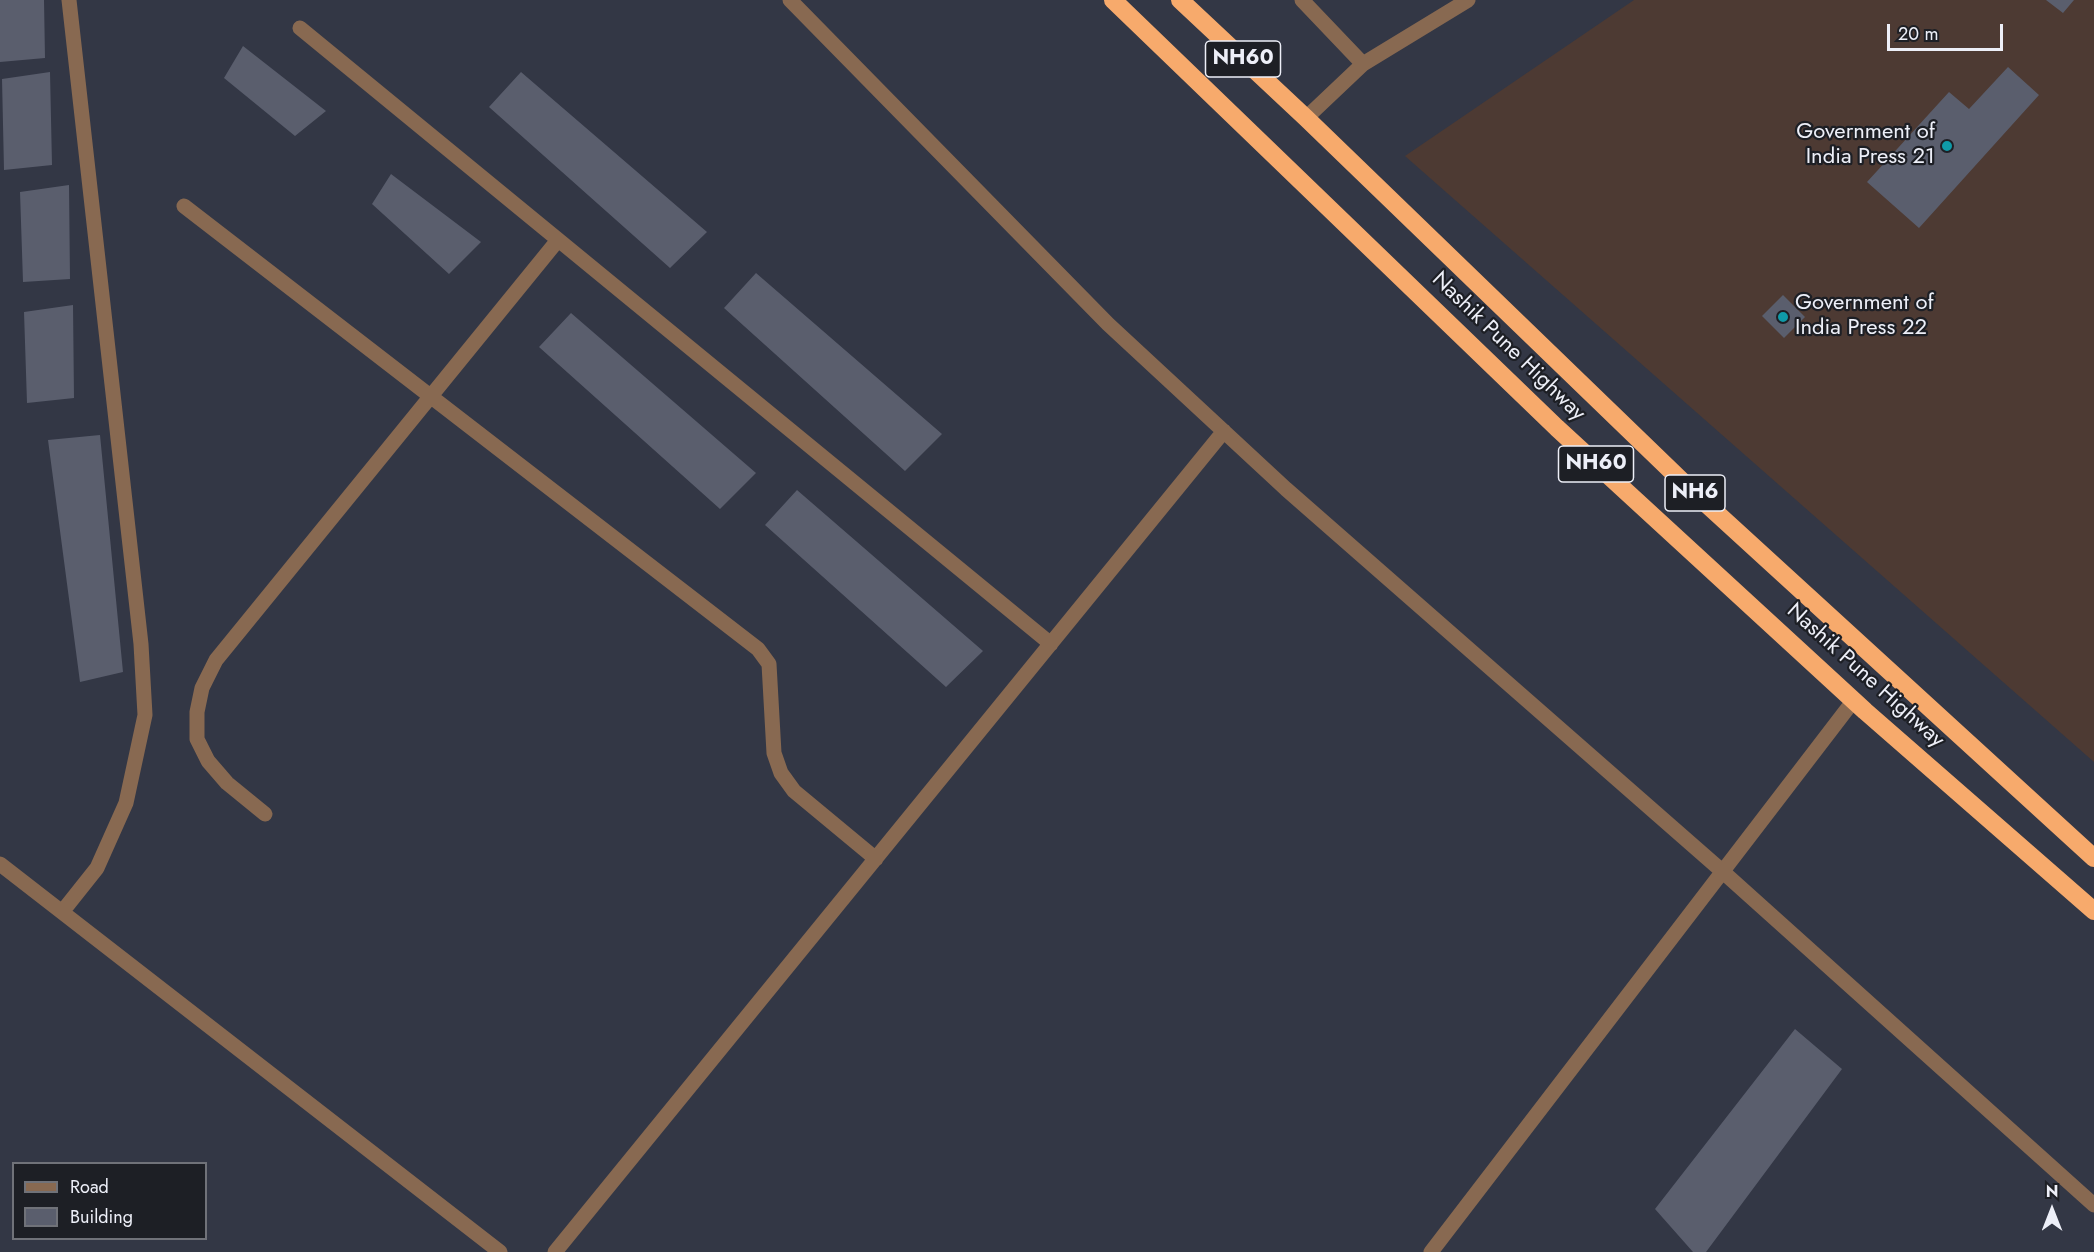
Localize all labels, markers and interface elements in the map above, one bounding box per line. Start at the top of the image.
scale bar [1890,12,2006,50]
text: 20 m [1898,21,1938,47]
road number: NH60 [1206,41,1280,77]
place label: Government of India Press 21 [1796,120,1935,172]
marker: Government of India Press 21 [1940,139,1954,153]
street label: Nashik Pune Highway [1426,267,1590,427]
place label: Government of India Press 22 [1795,291,1934,342]
marker: Government of India Press 22 [1776,310,1790,324]
road number: NH60 [1558,446,1634,482]
road number: NH6 [1665,475,1725,511]
street label: Nashik Pune Highway [1781,598,1949,754]
legend [12,1162,207,1240]
text: Road [70,1174,109,1200]
north arrow [2022,1180,2082,1240]
text: N [2046,1180,2058,1203]
text: Building [70,1204,133,1230]

